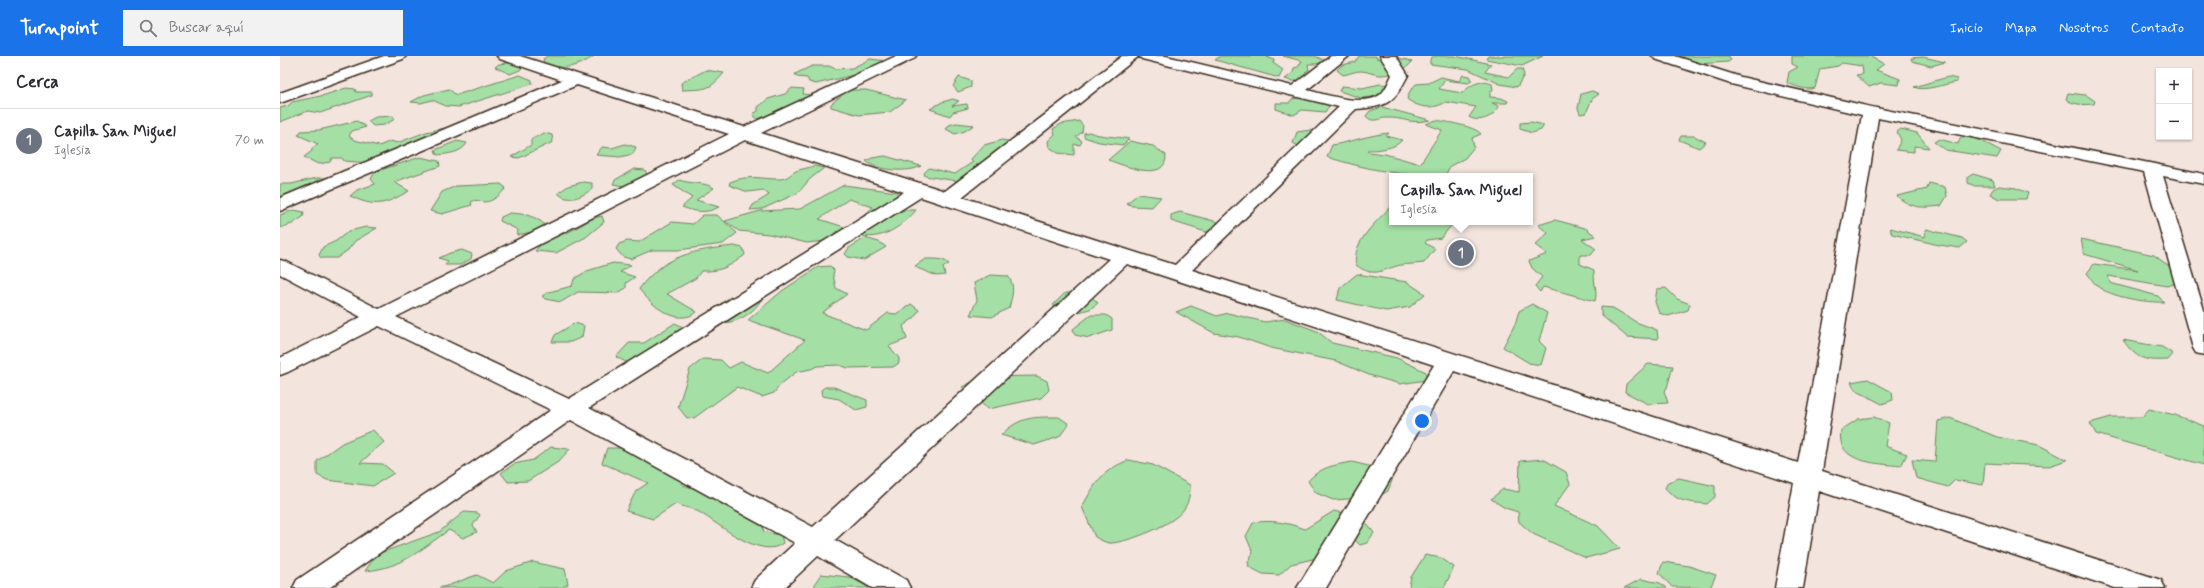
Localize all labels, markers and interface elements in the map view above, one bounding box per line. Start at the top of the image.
search box [123,10,403,46]
text: Turnpoint [20,16,99,41]
icon: search [137,17,159,39]
text: Buscar aquí [169,18,244,38]
text: Inicio [1950,19,1983,37]
text: Mapa [2005,19,2037,37]
text: Nosotros [2059,19,2109,37]
text: Contacto [2131,19,2184,37]
map controls [2156,68,2192,140]
button: + [2156,68,2192,104]
text: Cerca [16,71,59,93]
button: − [2156,104,2192,140]
text: Capilla San Miguel [54,122,176,142]
text: 1 [26,132,32,149]
text: 70 m [235,132,264,149]
text: Iglesia [54,142,91,159]
popup [1389,173,1533,225]
text: Capilla San Miguel [1400,181,1522,201]
text: Iglesia [1400,201,1437,218]
pin: 1 [1448,238,1474,268]
your location [1412,411,1432,431]

